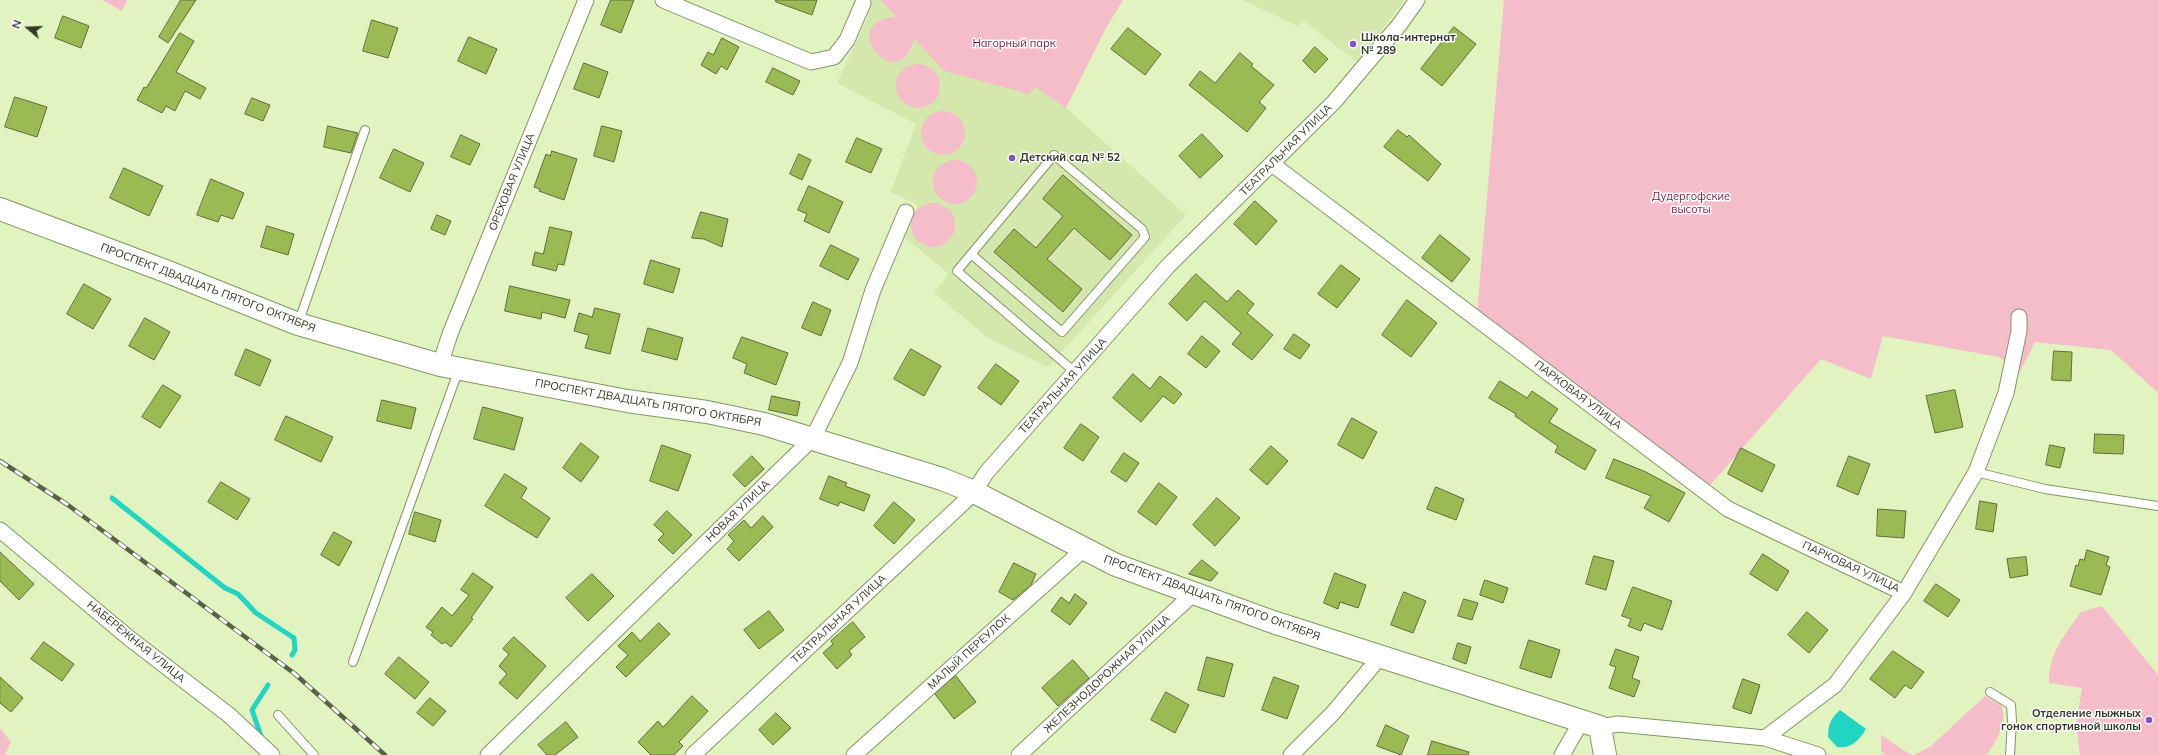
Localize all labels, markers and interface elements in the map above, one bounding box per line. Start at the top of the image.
north arrow [8,8,48,48]
text: N [9,18,25,30]
place label: Школа-интернат № 289 [1361,31,1455,57]
park label: Нагорный парк [972,37,1056,51]
marker: Школа-интернат № 289 [1348,39,1358,49]
street label: ТЕАТРАЛЬНАЯ УЛИЦА [1237,101,1335,199]
street label: ОРЕХОВАЯ УЛИЦА [486,131,538,233]
place label: Детский сад № 52 [1020,151,1120,165]
marker: Детский сад № 52 [1007,153,1017,163]
park label: Дудергофские высоты [1652,190,1730,216]
street label: ПРОСПЕКТ ДВАДЦАТЬ ПЯТОГО ОКТЯБРЯ [99,241,317,335]
street label: ТЕАТРАЛЬНАЯ УЛИЦА [1016,335,1110,437]
street label: ПАРКОВАЯ УЛИЦА [1532,358,1624,432]
street label: ПРОСПЕКТ ДВАДЦАТЬ ПЯТОГО ОКТЯБРЯ [534,377,762,429]
street label: НОВАЯ УЛИЦА [703,477,773,545]
street label: ПАРКОВАЯ УЛИЦА [1800,539,1902,595]
street label: ПРОСПЕКТ ДВАДЦАТЬ ПЯТОГО ОКТЯБРЯ [1102,553,1322,643]
street label: ТЕАТРАЛЬНАЯ УЛИЦА [789,572,889,666]
street label: НАБЕРЕЖНАЯ УЛИЦА [84,598,188,686]
street label: МАЛЫЙ ПЕРЕУЛОК [925,611,1013,693]
street label: ЖЕЛЕЗНОДОРОЖНАЯ УЛИЦА [1041,612,1173,736]
place label: Отделение лыжных гонок спортивной школы [2001,707,2141,733]
marker: Отделение лыжных гонок спортивной школы [2144,715,2154,725]

